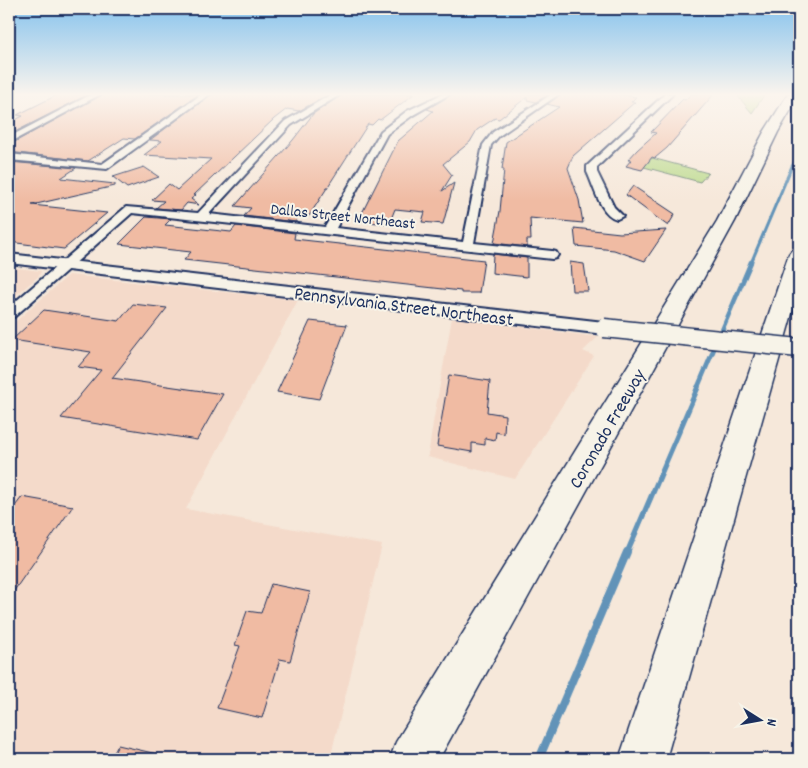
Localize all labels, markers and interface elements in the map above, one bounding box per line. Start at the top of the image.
street label: Dallas Street Northeast [269,198,416,237]
street label: Pennsylvania Street Northeast [292,282,515,335]
street label: Coronado Freeway [564,365,654,494]
north arrow [736,696,786,746]
text: N [760,717,781,727]

